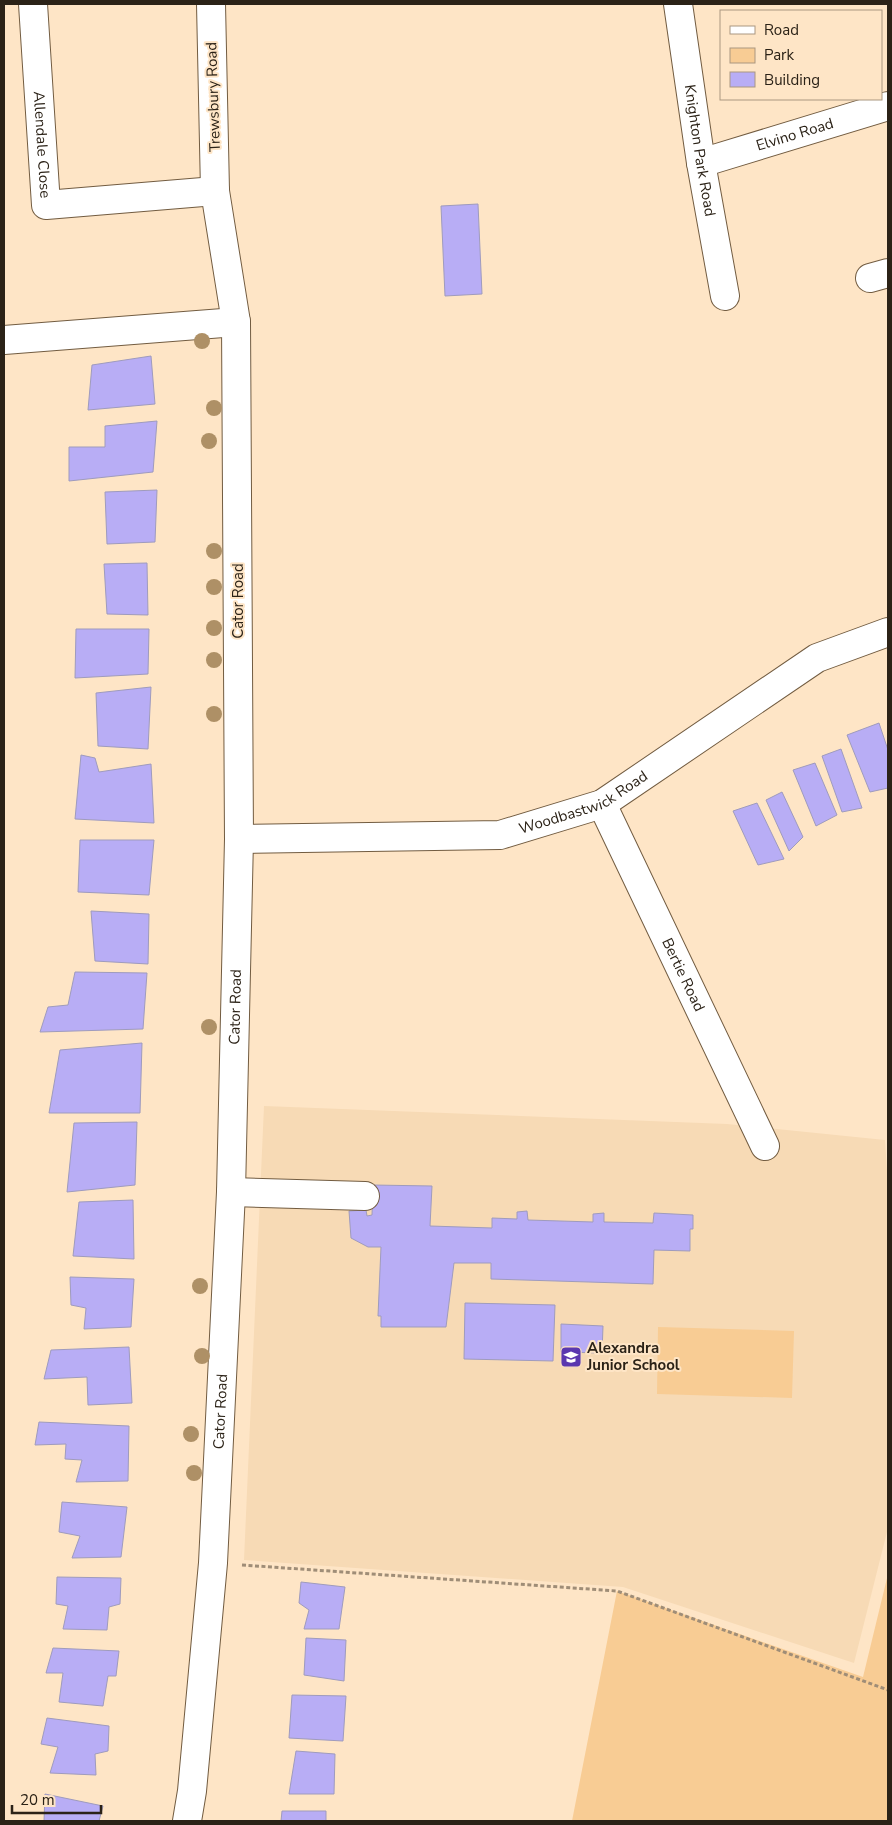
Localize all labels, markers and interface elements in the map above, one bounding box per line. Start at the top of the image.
legend [720,10,882,100]
text: Road [764,20,799,40]
street label: Trewsbury Road [201,42,225,152]
text: Park [764,45,794,65]
text: Building [764,70,820,90]
street label: Knighton Park Road [680,83,720,218]
street label: Allendale Close [29,91,56,199]
street label: Elvino Road [754,113,836,156]
street label: Cator Road [228,563,248,639]
street label: Woodbastwick Road [516,766,652,839]
street label: Bertie Road [657,934,709,1015]
street label: Cator Road [224,969,246,1045]
place label: Alexandra Junior School [586,1338,680,1375]
school or university icon: Alexandra Junior School [559,1345,583,1369]
street label: Cator Road [209,1373,232,1450]
scale bar [12,1782,101,1814]
text: 20 m [20,1790,55,1810]

